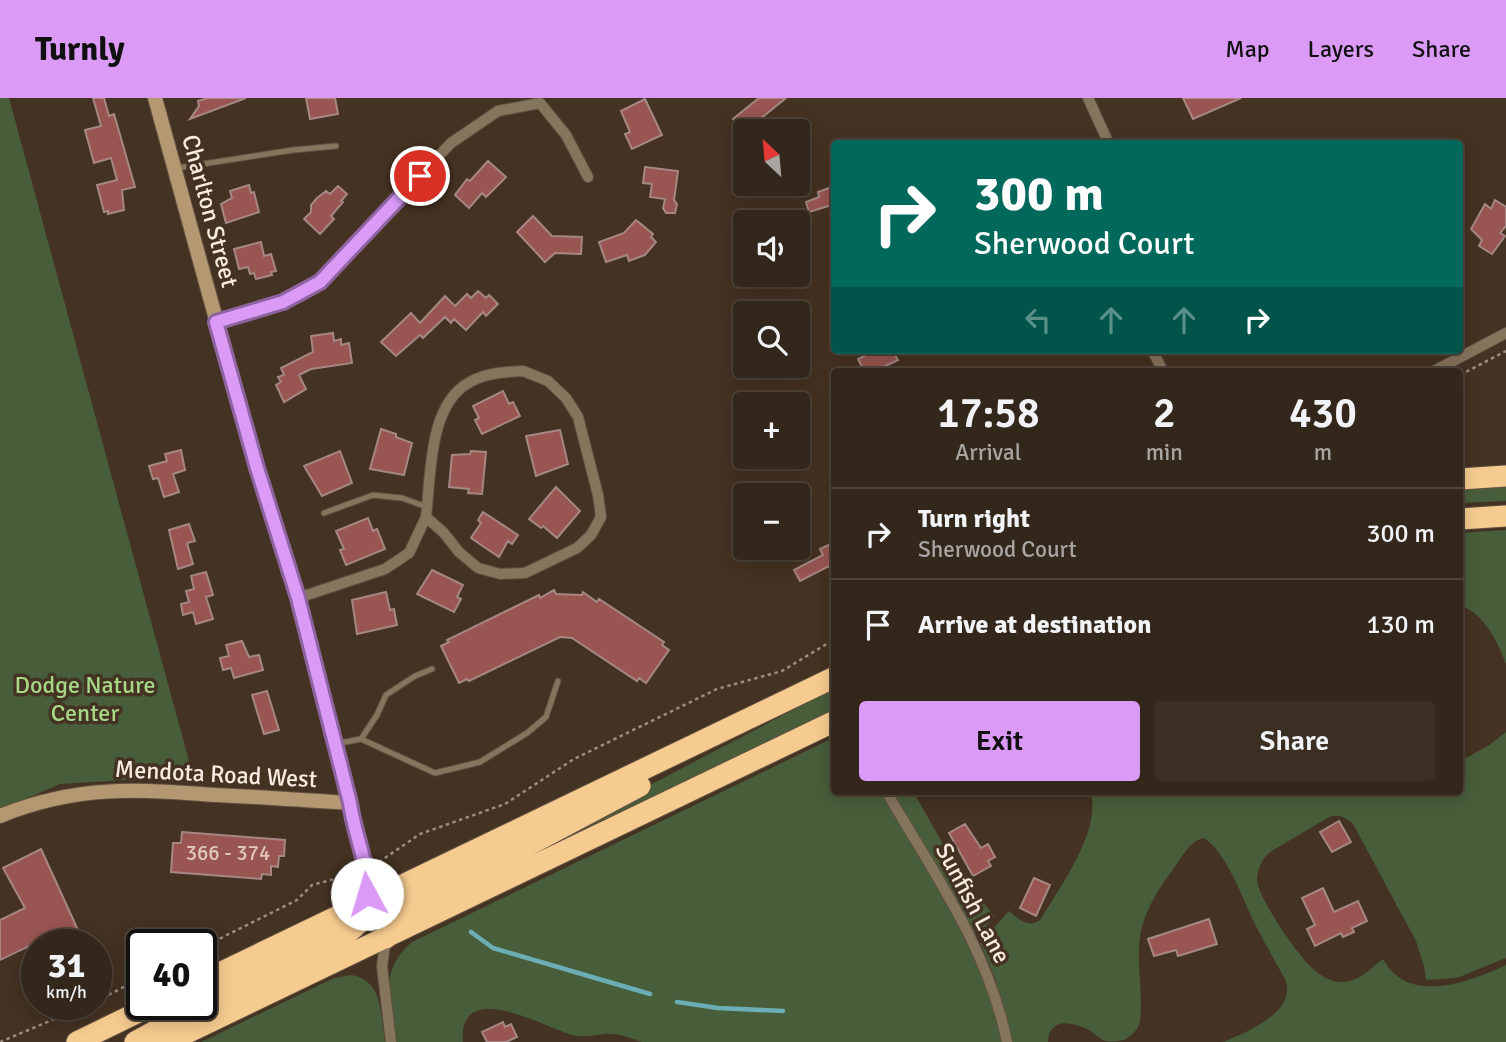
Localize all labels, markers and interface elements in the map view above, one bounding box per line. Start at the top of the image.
text: Turnly [35,29,125,70]
text: Map [1225,34,1270,64]
text: Layers [1308,34,1374,64]
text: Share [1412,34,1471,64]
north arrow [733,119,810,196]
map controls [733,119,810,560]
street label: Charlton Street [175,131,245,291]
pin [390,146,450,206]
icon: arrive [401,157,439,195]
text: 300 m [974,164,1104,224]
icon: right [859,168,950,259]
button: sound [733,210,810,287]
text: Sherwood Court [974,224,1195,263]
button: search [733,301,810,378]
icon: left [1019,301,1057,339]
icon: ahead [1092,301,1130,339]
icon: ahead [1165,301,1203,339]
icon: right [1238,301,1276,339]
text: 17:58 [937,388,1040,439]
text: 2 [1153,388,1176,439]
text: 430 [1289,388,1357,439]
button: + [733,392,810,469]
text: Arrival [955,438,1021,467]
text: min [1146,438,1183,467]
text: m [1314,438,1332,467]
button: − [733,483,810,560]
text: Turn right [918,503,1030,535]
icon: right [859,515,897,553]
text: 300 m [1366,518,1435,550]
text: Sherwood Court [918,535,1077,564]
icon: arrive [859,606,897,644]
text: Arrive at destination [918,609,1151,641]
text: 130 m [1366,609,1435,641]
park label: Dodge Nature Center [15,670,155,728]
button: Exit [859,701,1140,781]
button: Share [1154,701,1435,781]
street label: Mendota Road West [114,754,318,794]
street label: Sunfish Lane [929,838,1017,968]
house number: 366 - 374 [186,840,270,866]
position arrow [330,857,404,931]
speed limit sign: 40 [126,929,217,1020]
text: 31 [48,944,85,987]
text: km/h [46,981,87,1003]

